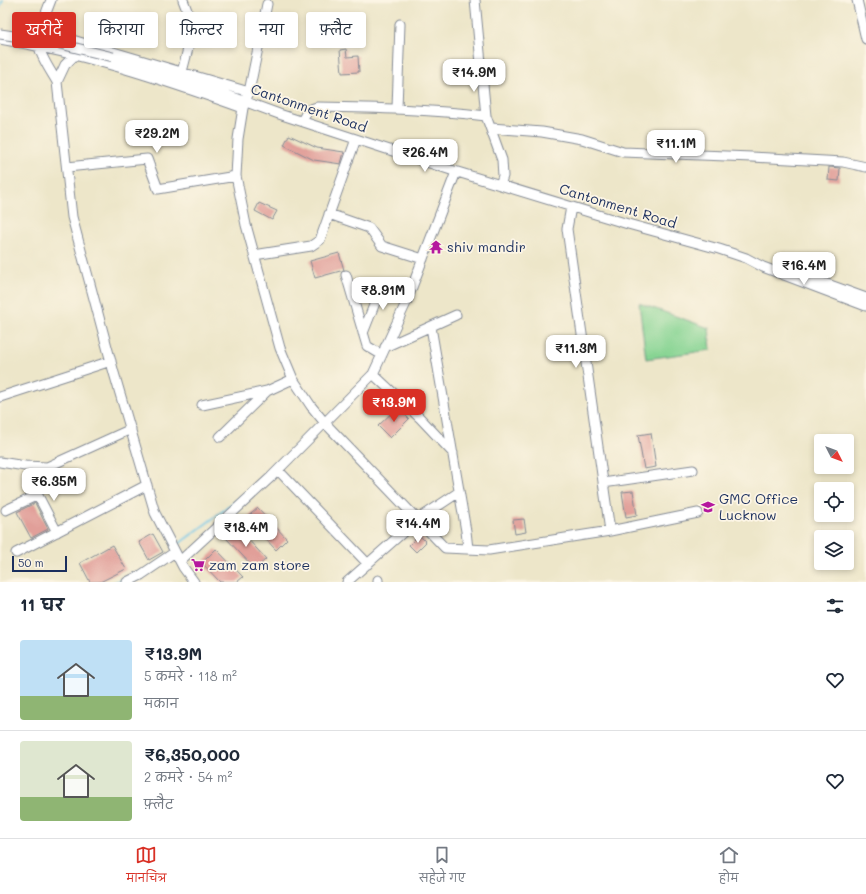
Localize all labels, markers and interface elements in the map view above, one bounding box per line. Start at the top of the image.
chip: खरीदें [12,12,76,48]
chip: किराया [84,12,158,48]
chip: फ़िल्टर [166,12,237,48]
chip: नया [245,12,298,48]
chip: फ़्लैट [306,12,366,48]
pin: ₹14.9M [441,59,507,93]
text: ₹14.9M [452,63,496,80]
street label: Cantonment Road [248,79,370,136]
pin: ₹29.2M [124,120,190,154]
text: ₹29.2M [134,124,180,141]
pin: ₹11.1M [643,130,709,164]
text: ₹11.1M [656,134,696,151]
pin: ₹26.4M [392,139,458,173]
text: ₹26.4M [402,143,448,160]
street label: Cantonment Road [557,179,679,232]
place label: shiv mandir [447,237,526,256]
temple icon: shiv mandir [428,239,444,255]
pin: ₹16.4M [771,252,837,286]
text: ₹16.4M [782,256,827,273]
pin: ₹8.91M [350,277,416,311]
text: ₹8.91M [361,281,405,298]
pin: ₹11.3M [543,335,609,369]
text: ₹11.3M [555,339,597,356]
pin: ₹13.9M [361,389,427,423]
text: ₹13.9M [372,393,416,410]
north arrow [814,434,854,474]
map controls [814,434,854,570]
pin: ₹6.35M [21,468,87,502]
text: ₹6.35M [31,472,77,489]
button: locate [814,482,854,522]
place label: GMC Office Lucknow [719,489,798,524]
school or university icon: GMC Office Lucknow [700,499,716,515]
pin: ₹14.4M [385,510,451,544]
pin: ₹18.4M [213,514,279,548]
text: ₹14.4M [395,514,441,531]
text: ₹18.4M [223,518,269,535]
button: layers [814,530,854,570]
scale bar [12,554,67,573]
text: 50 m [18,555,44,570]
place label: zam zam store [209,555,310,574]
supermarket icon: zam zam store [190,557,206,573]
text: 11 घर [20,593,64,615]
icon: filters [824,595,846,617]
text: ₹13.9M [144,642,202,664]
icon: home [52,656,100,704]
text: 5 कमरे · 118 m² [144,667,237,684]
icon: heart [824,669,846,691]
text: मकान [144,694,178,711]
text: ₹6,350,000 [144,743,240,765]
icon: home [52,757,100,805]
text: 2 कमरे · 54 m² [144,768,232,785]
icon: heart [824,770,846,792]
text: फ़्लैट [144,795,174,812]
tab: मानचित्र [126,844,167,890]
tab: सहेजे गए [419,844,465,890]
tab: होम [718,844,740,890]

